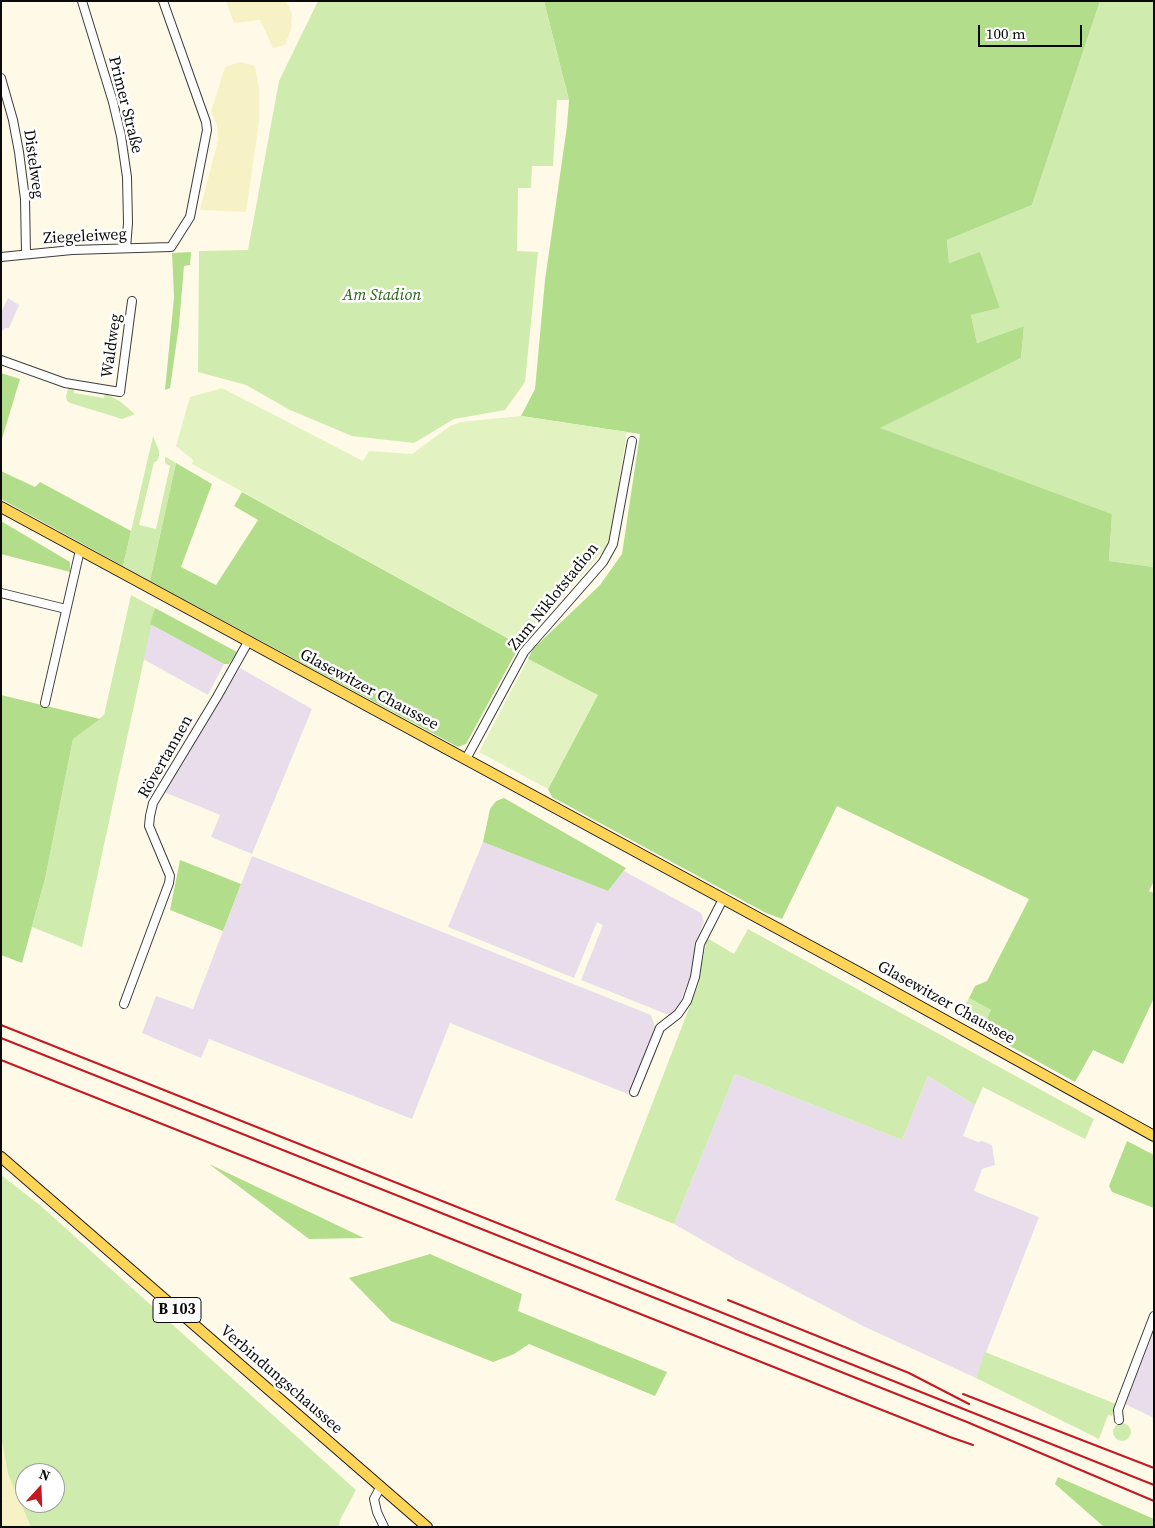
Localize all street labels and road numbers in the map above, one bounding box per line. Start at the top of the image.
street label: Primer Straße [104,54,146,156]
street label: Distelweg [19,128,47,200]
street label: Ziegeleiweg [43,225,127,249]
street label: Waldweg [98,313,126,379]
street label: Zum Niklotstadion [505,539,603,655]
street label: Glasewitzer Chaussee [296,645,442,735]
street label: Rövertannen [135,712,197,802]
street label: Glasewitzer Chaussee [874,957,1018,1049]
road number: B 103 [153,1298,201,1322]
street label: Verbindungschaussee [216,1322,346,1438]

